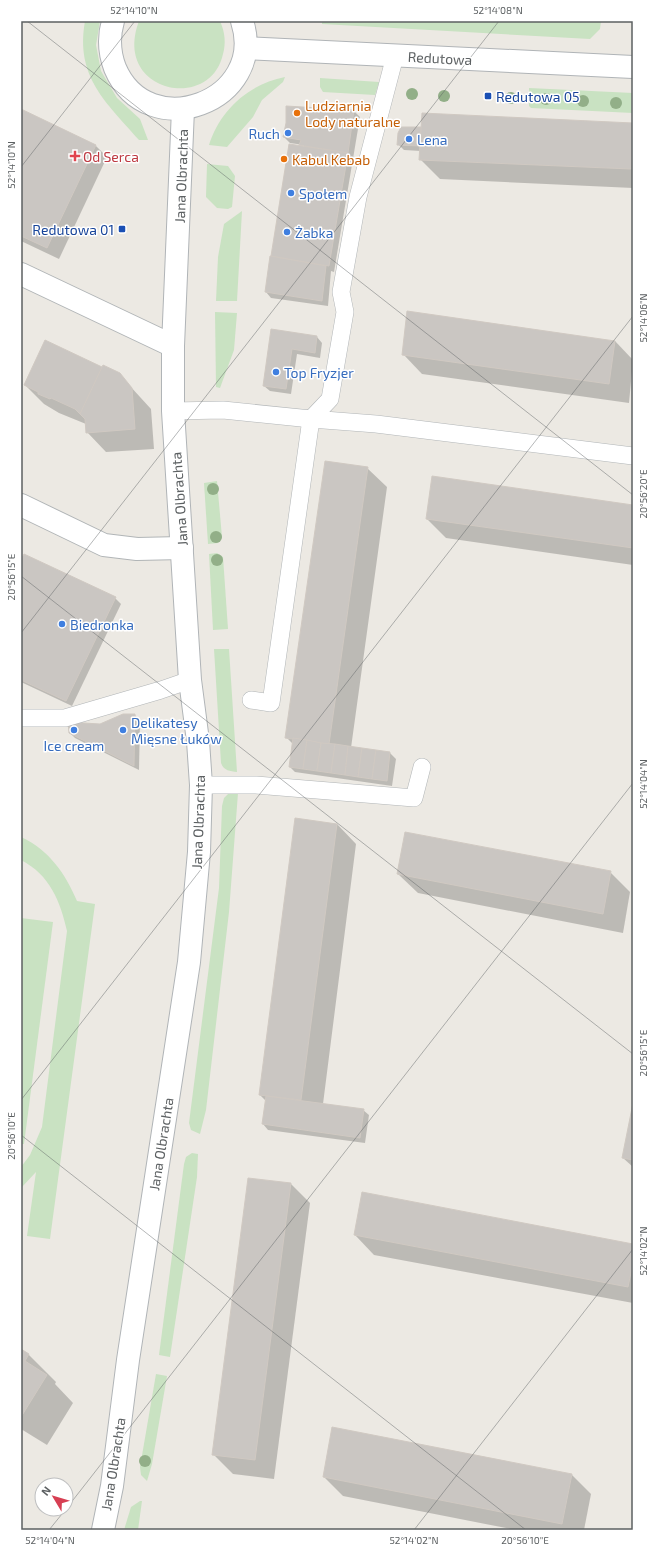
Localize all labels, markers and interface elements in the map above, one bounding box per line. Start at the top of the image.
text: 52°14'10"N [110,4,158,16]
text: 52°14'08"N [473,4,523,16]
street label: Redutowa [407,48,473,68]
place label: Redutowa 05 [496,88,580,105]
marker: Redutowa 05 [483,91,493,101]
place label: Ludziarnia Lody naturalne [305,97,401,130]
marker: Ludziarnia Lody naturalne [292,108,302,118]
place label: Ruch [248,125,280,142]
marker: Ruch [283,128,293,138]
street label: Jana Olbrachta [171,129,191,223]
place label: Lena [417,131,448,148]
marker: Lena [404,134,414,144]
text: 52°14'10"N [5,141,17,189]
place label: Od Serca [83,148,139,165]
marker: Od Serca [70,151,80,161]
place label: Kabul Kebab [292,151,370,168]
marker: Kabul Kebab [279,154,289,164]
place label: Społem [299,185,347,202]
marker: Społem [286,188,296,198]
place label: Redutowa 01 [32,221,114,238]
marker: Redutowa 01 [117,224,127,234]
place label: Żabka [295,224,333,241]
marker: Żabka [282,227,292,237]
text: 52°14'06"N [637,293,649,343]
place label: Top Fryzjer [284,364,354,381]
marker: Top Fryzjer [271,367,281,377]
street label: Jana Olbrachta [167,451,191,547]
text: 20°56'20"E [637,469,649,519]
text: 20°56'15"E [5,553,17,600]
place label: Biedronka [70,616,134,633]
marker: Biedronka [57,619,67,629]
place label: Delikatesy Mięsne Łuków [131,714,222,747]
marker: Ice cream [69,725,79,735]
marker: Delikatesy Mięsne Łuków [118,725,128,735]
place label: Ice cream [44,737,104,754]
text: 52°14'04"N [637,759,649,809]
street label: Jana Olbrachta [188,775,208,869]
text: 20°56'15"E [637,1029,649,1076]
street label: Jana Olbrachta [145,1096,177,1192]
text: 20°56'10"E [5,1112,17,1160]
text: 52°14'02"N [637,1226,649,1276]
street label: Jana Olbrachta [97,1416,129,1512]
north arrow [34,1477,74,1517]
text: N [38,1483,53,1498]
text: 52°14'04"N [25,1534,75,1546]
text: 52°14'02"N [389,1534,439,1546]
text: 20°56'10"E [501,1534,549,1546]

